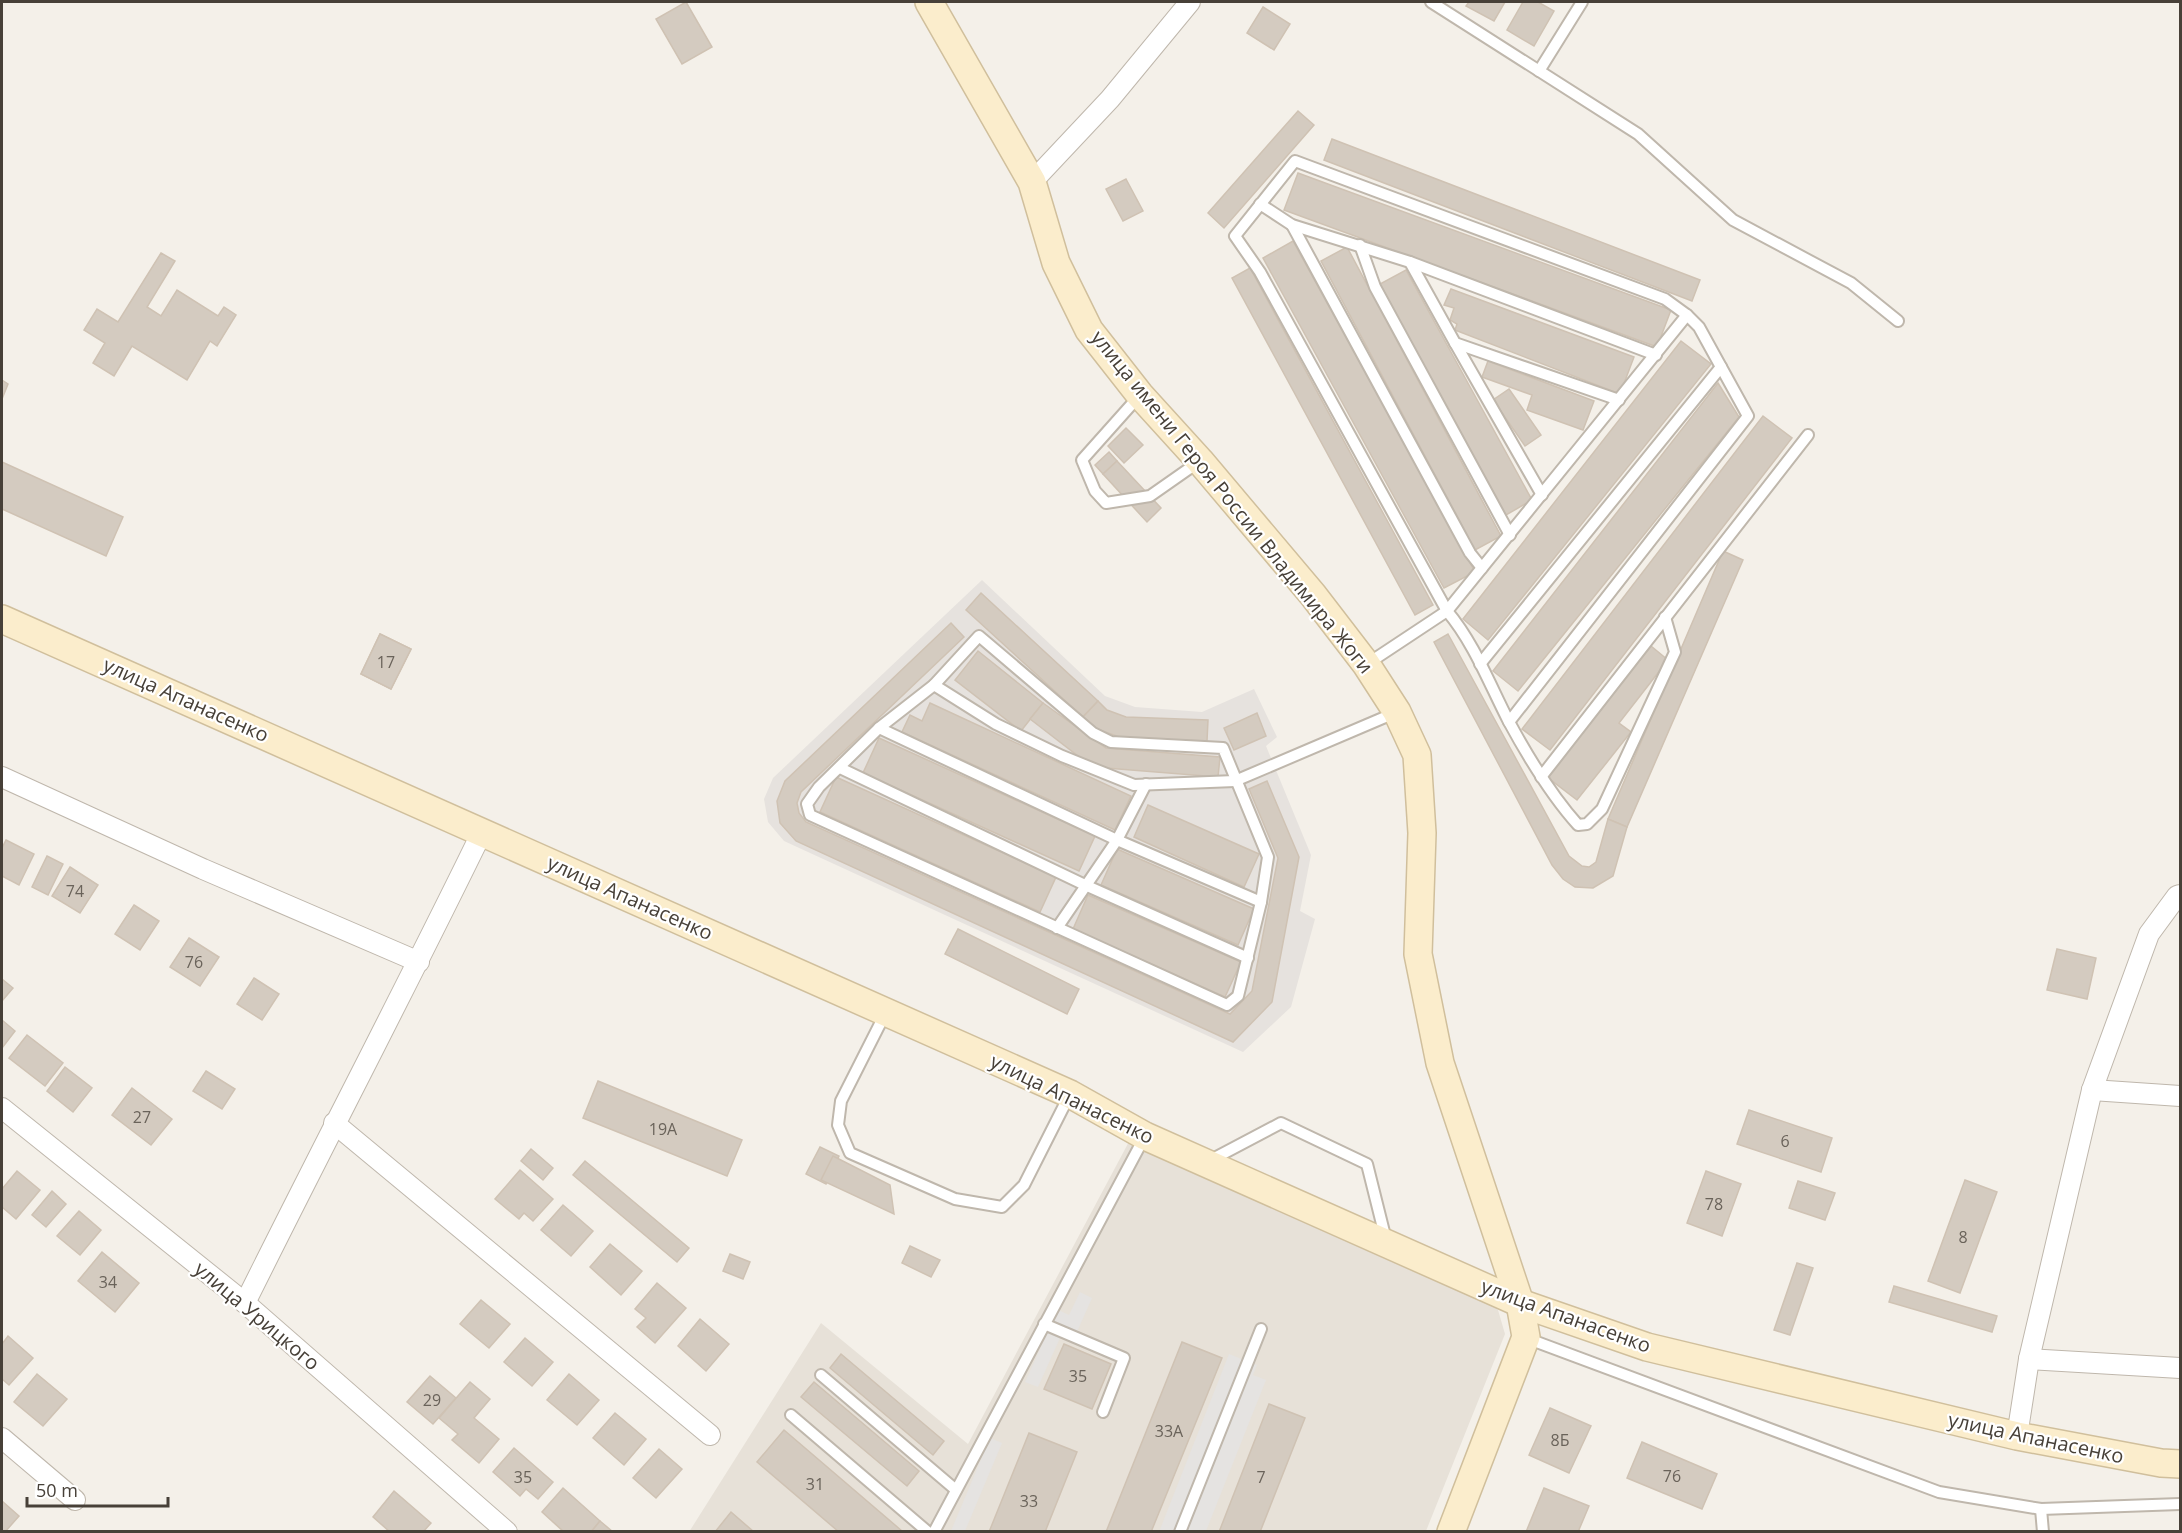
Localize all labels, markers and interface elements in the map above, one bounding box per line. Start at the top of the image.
street label: улица имени Героя России Владимира Жоги [1085,325,1379,679]
street label: улица Апанасенко [99,651,273,748]
house number: 17 [377,651,395,673]
street label: улица Апанасенко [543,849,717,946]
house number: 74 [66,880,84,902]
house number: 76 [185,951,203,973]
street label: улица Апанасенко [986,1047,1158,1150]
house number: 27 [133,1106,151,1128]
house number: 19А [649,1118,678,1140]
house number: 6 [1780,1130,1790,1152]
house number: 78 [1705,1193,1723,1215]
house number: 8 [1958,1226,1968,1248]
street label: улица Урицкого [189,1255,326,1376]
house number: 34 [99,1271,117,1293]
street label: улица Апанасенко [1478,1272,1655,1359]
house number: 35 [1069,1365,1087,1387]
house number: 29 [423,1389,441,1411]
street label: улица Апанасенко [1946,1406,2126,1469]
house number: 33А [1155,1420,1184,1442]
house number: 8Б [1551,1429,1569,1451]
house number: 76 [1663,1465,1681,1487]
house number: 35 [514,1466,532,1488]
house number: 7 [1256,1466,1266,1488]
scale bar [27,1470,168,1508]
house number: 31 [806,1473,824,1495]
text: 50 m [36,1478,78,1502]
house number: 33 [1020,1490,1038,1512]

